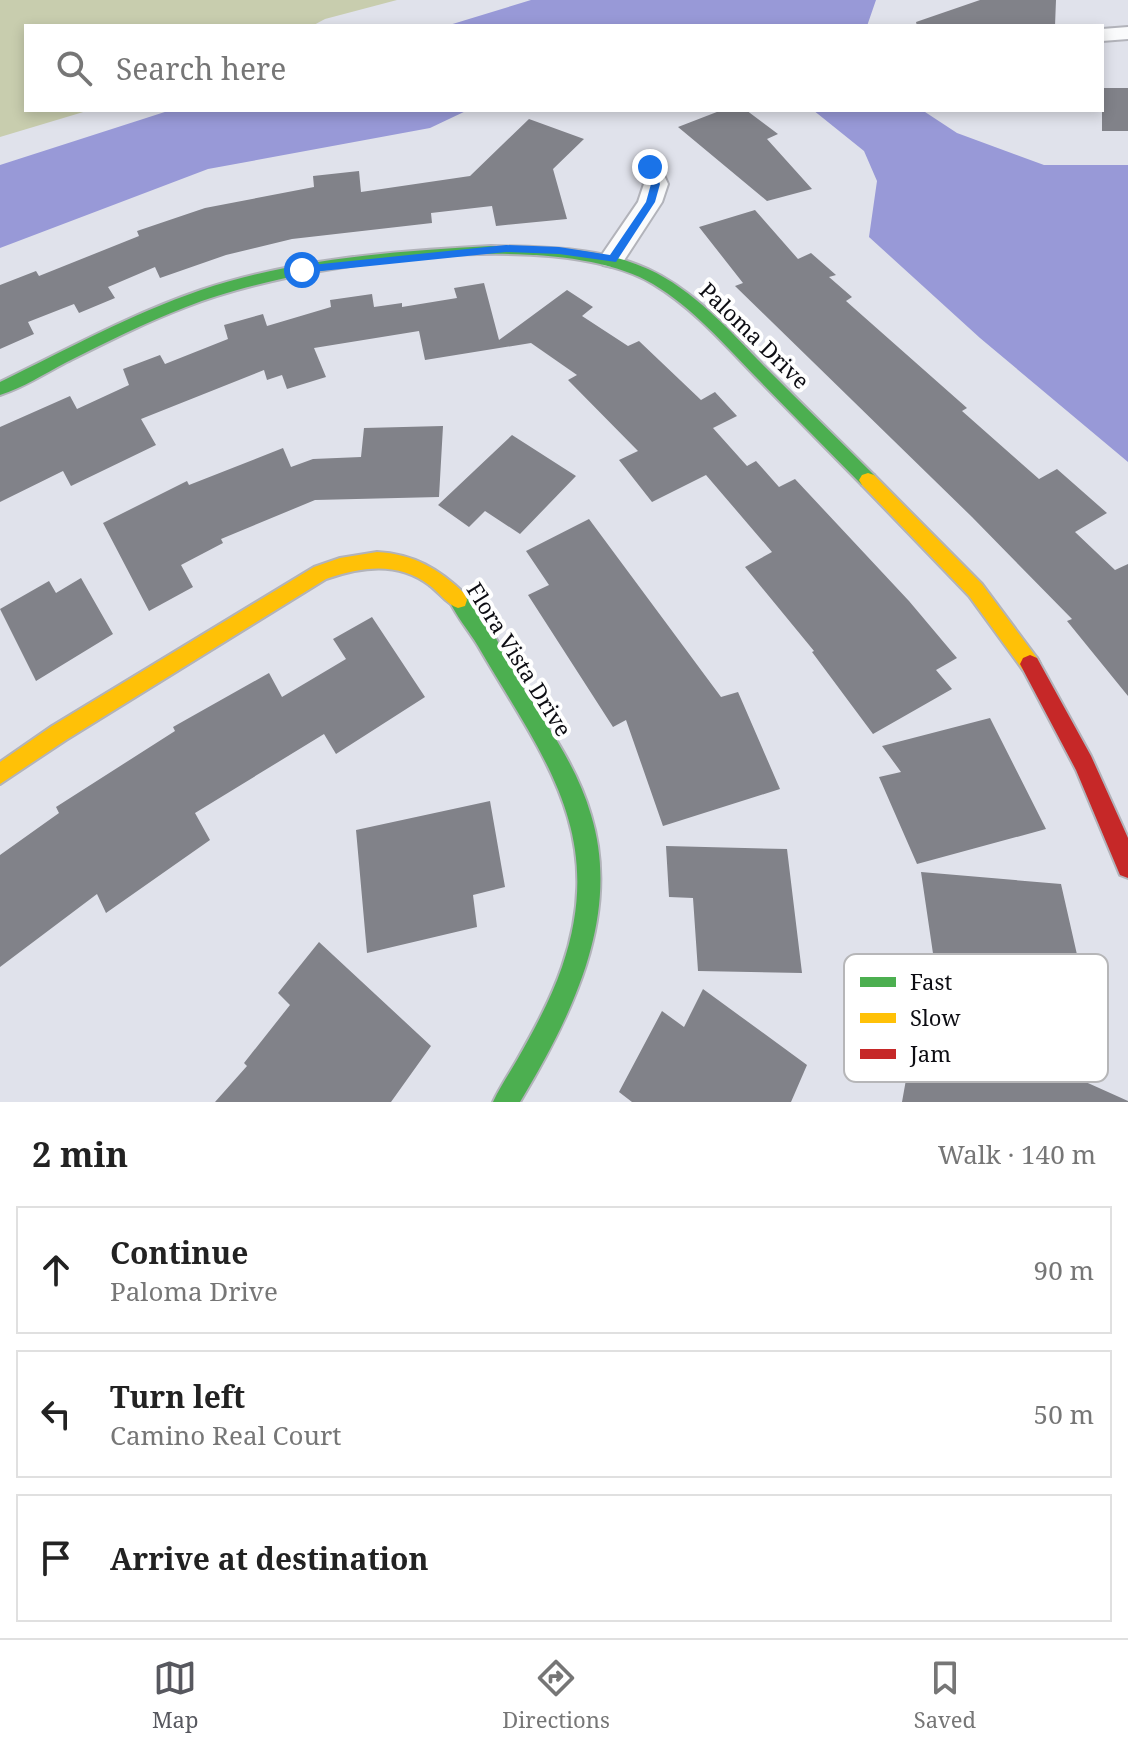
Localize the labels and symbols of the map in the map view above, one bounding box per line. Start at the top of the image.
route end [632,149,668,185]
route start [284,252,320,288]
street label: Paloma Drive [694,275,816,395]
street label: Flora Vista Drive [461,576,579,742]
legend [844,954,1108,1082]
text: Fast [910,966,952,996]
text: Slow [910,1002,960,1032]
text: Jam [909,1038,951,1068]

